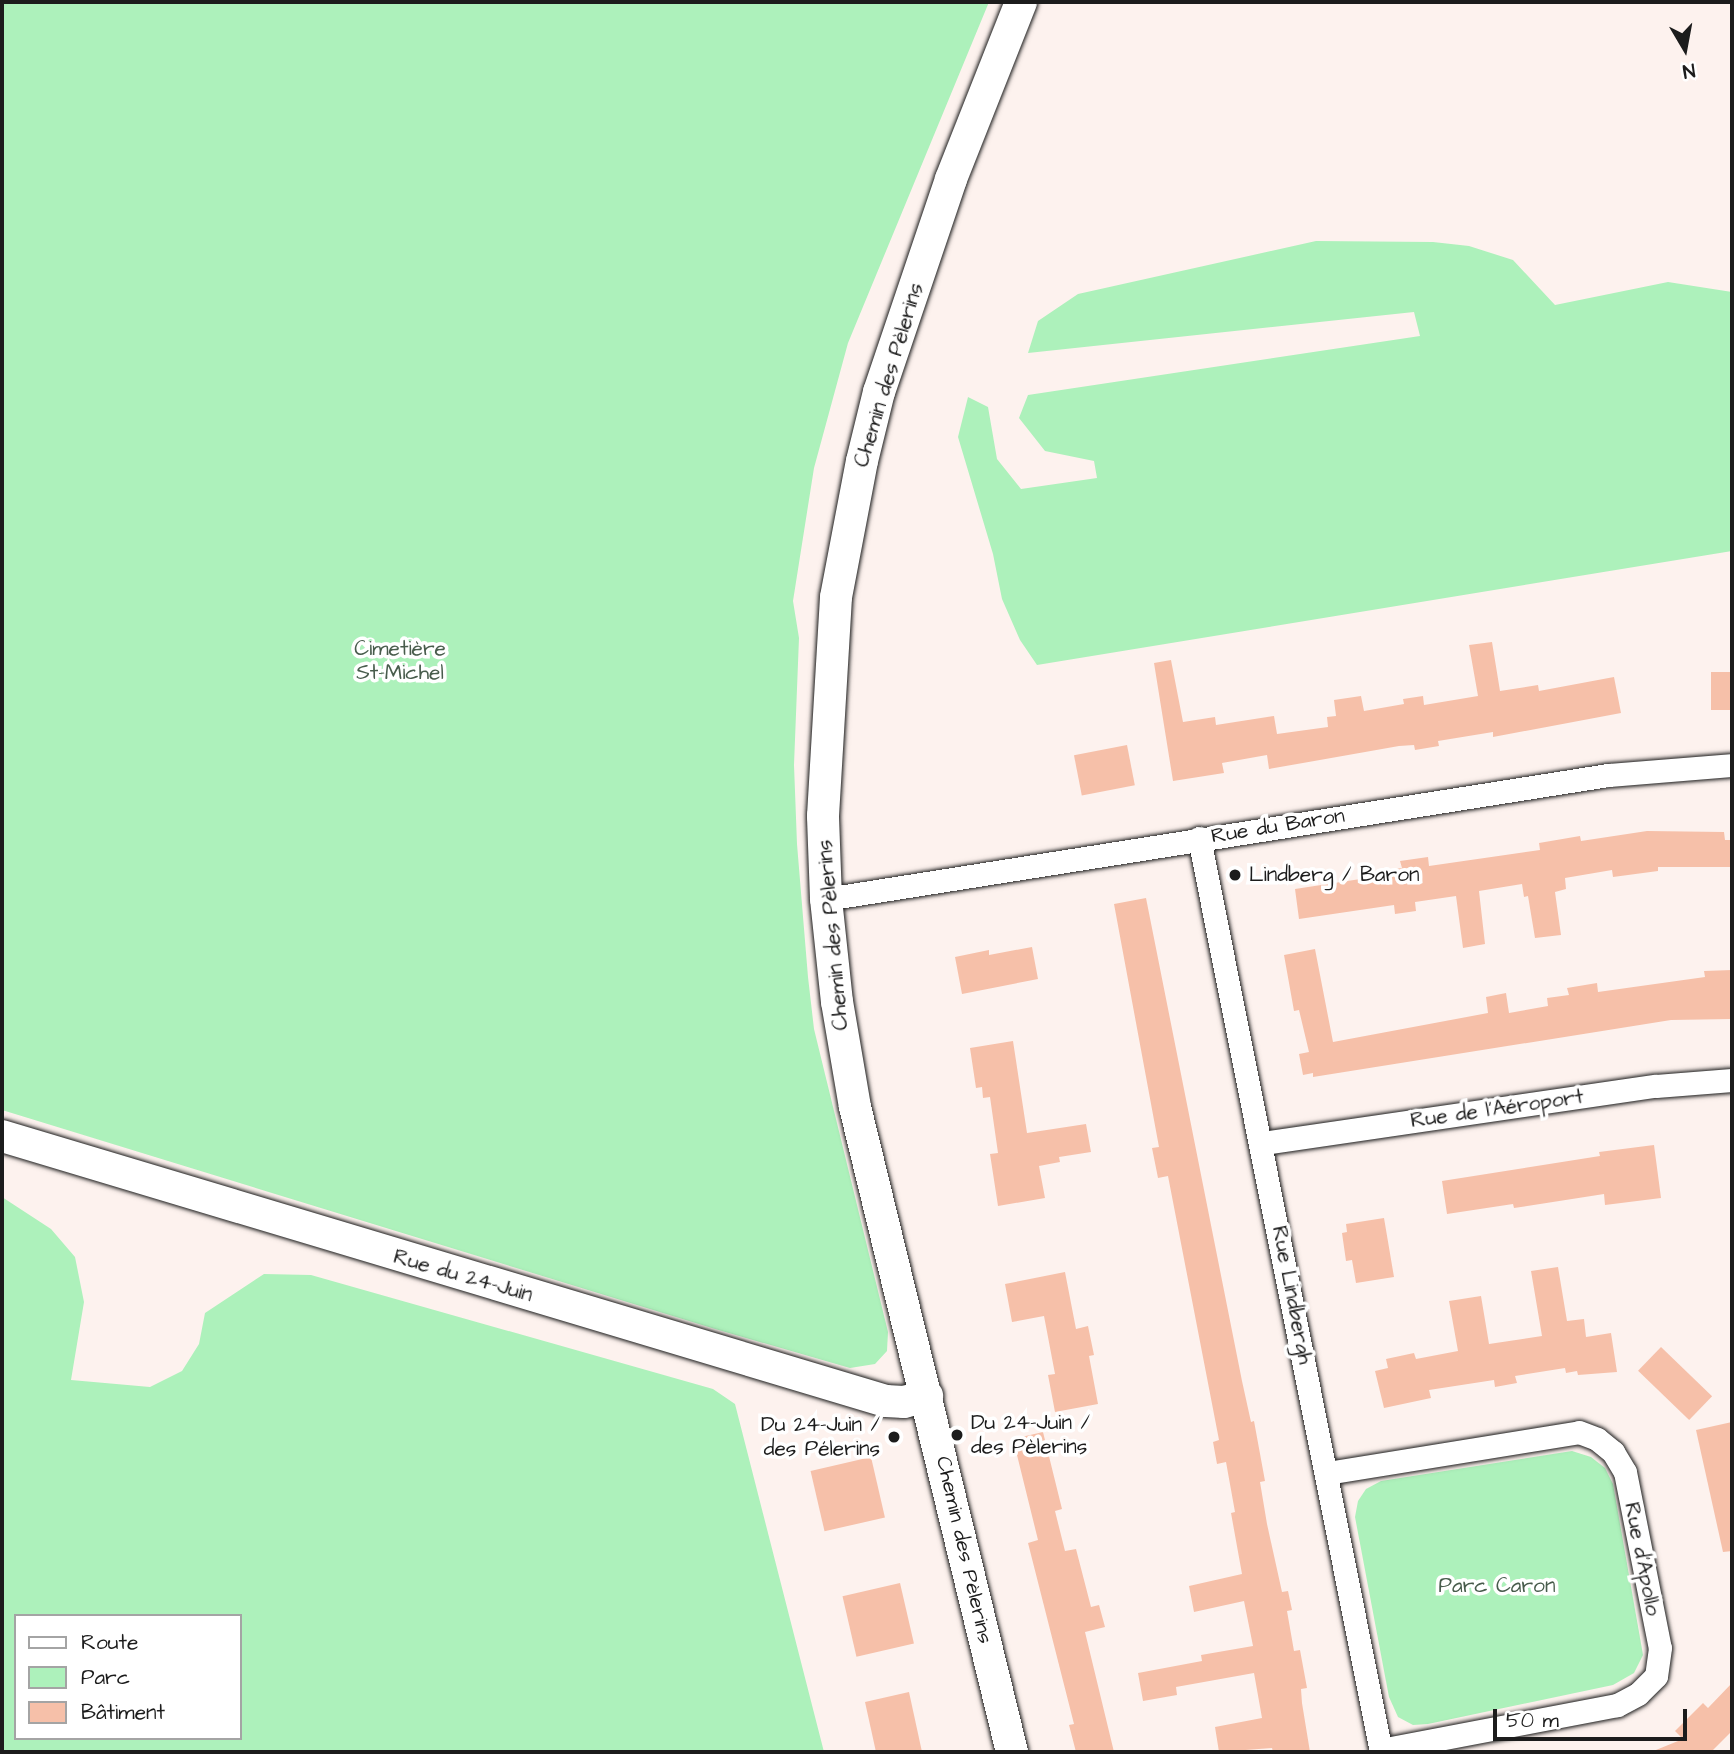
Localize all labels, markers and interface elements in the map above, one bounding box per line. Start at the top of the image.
north arrow [1650,14,1720,84]
text: N [1681,56,1697,85]
street label: Chemin des Pèlerins [849,280,929,470]
park label: Cimetière St-Michel [354,636,446,686]
street label: Rue du Baron [1209,803,1347,849]
street label: Chemin des Pèlerins [812,839,854,1031]
place label: Lindberg / Baron [1249,862,1419,888]
marker: Lindberg / Baron [1227,867,1243,883]
street label: Rue de l'Aéroport [1409,1084,1585,1134]
street label: Rue Lindbergh [1266,1224,1318,1366]
street label: Rue du 24-Juin [391,1244,535,1308]
place label: Du 24-Juin / des Pèlerins [971,1410,1090,1460]
place label: Du 24-Juin / des Pélerins [761,1412,880,1462]
marker: Du 24-Juin / des Pèlerins [949,1427,965,1443]
marker: Du 24-Juin / des Pélerins [886,1429,902,1445]
street label: Chemin des Pèlerins [930,1454,998,1646]
street label: Rue d'Apollo [1619,1500,1665,1618]
park label: Parc Caron [1439,1573,1555,1599]
legend [14,1614,242,1740]
text: Route [81,1628,138,1657]
text: Parc [81,1663,130,1692]
scale bar [1496,1694,1690,1738]
text: Bâtiment [81,1698,165,1727]
text: 50 m [1506,1706,1559,1735]

